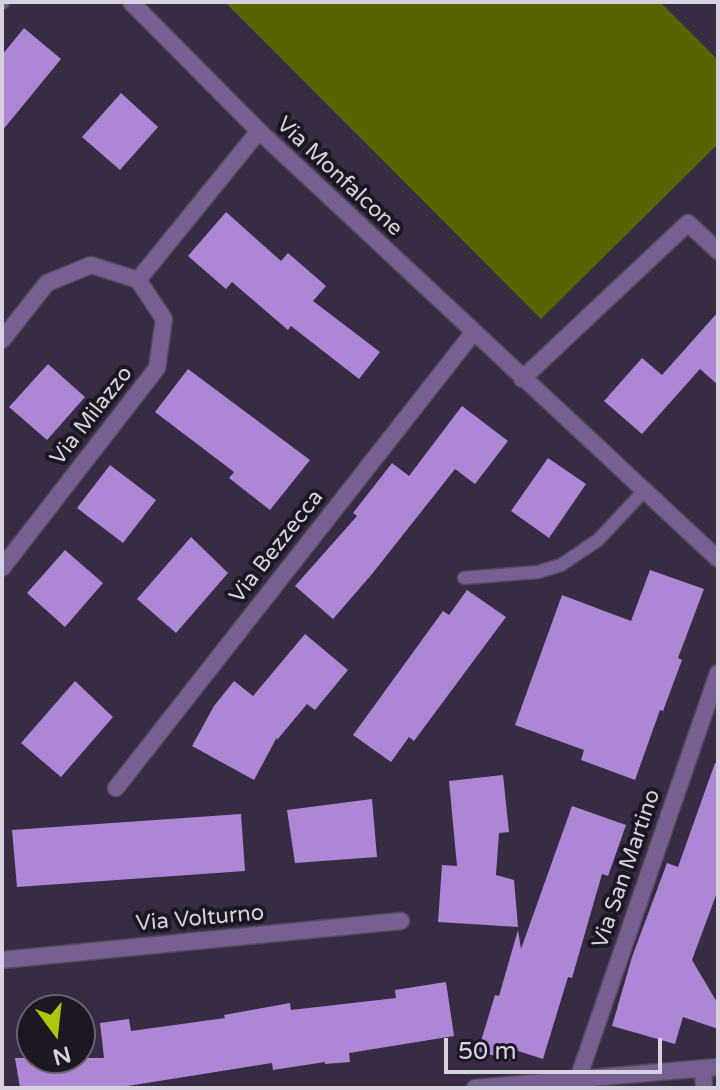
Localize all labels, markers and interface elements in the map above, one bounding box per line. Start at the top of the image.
street label: Via Monfalcone [270,112,408,242]
street label: Via Milazzo [45,361,139,471]
street label: Via Bezzecca [225,485,329,609]
street label: Via San Martino [587,786,667,952]
street label: Via Volturno [135,900,265,938]
north arrow [16,994,96,1074]
scale bar [448,1022,666,1072]
text: 50 m [458,1037,516,1066]
text: N [50,1040,74,1070]

